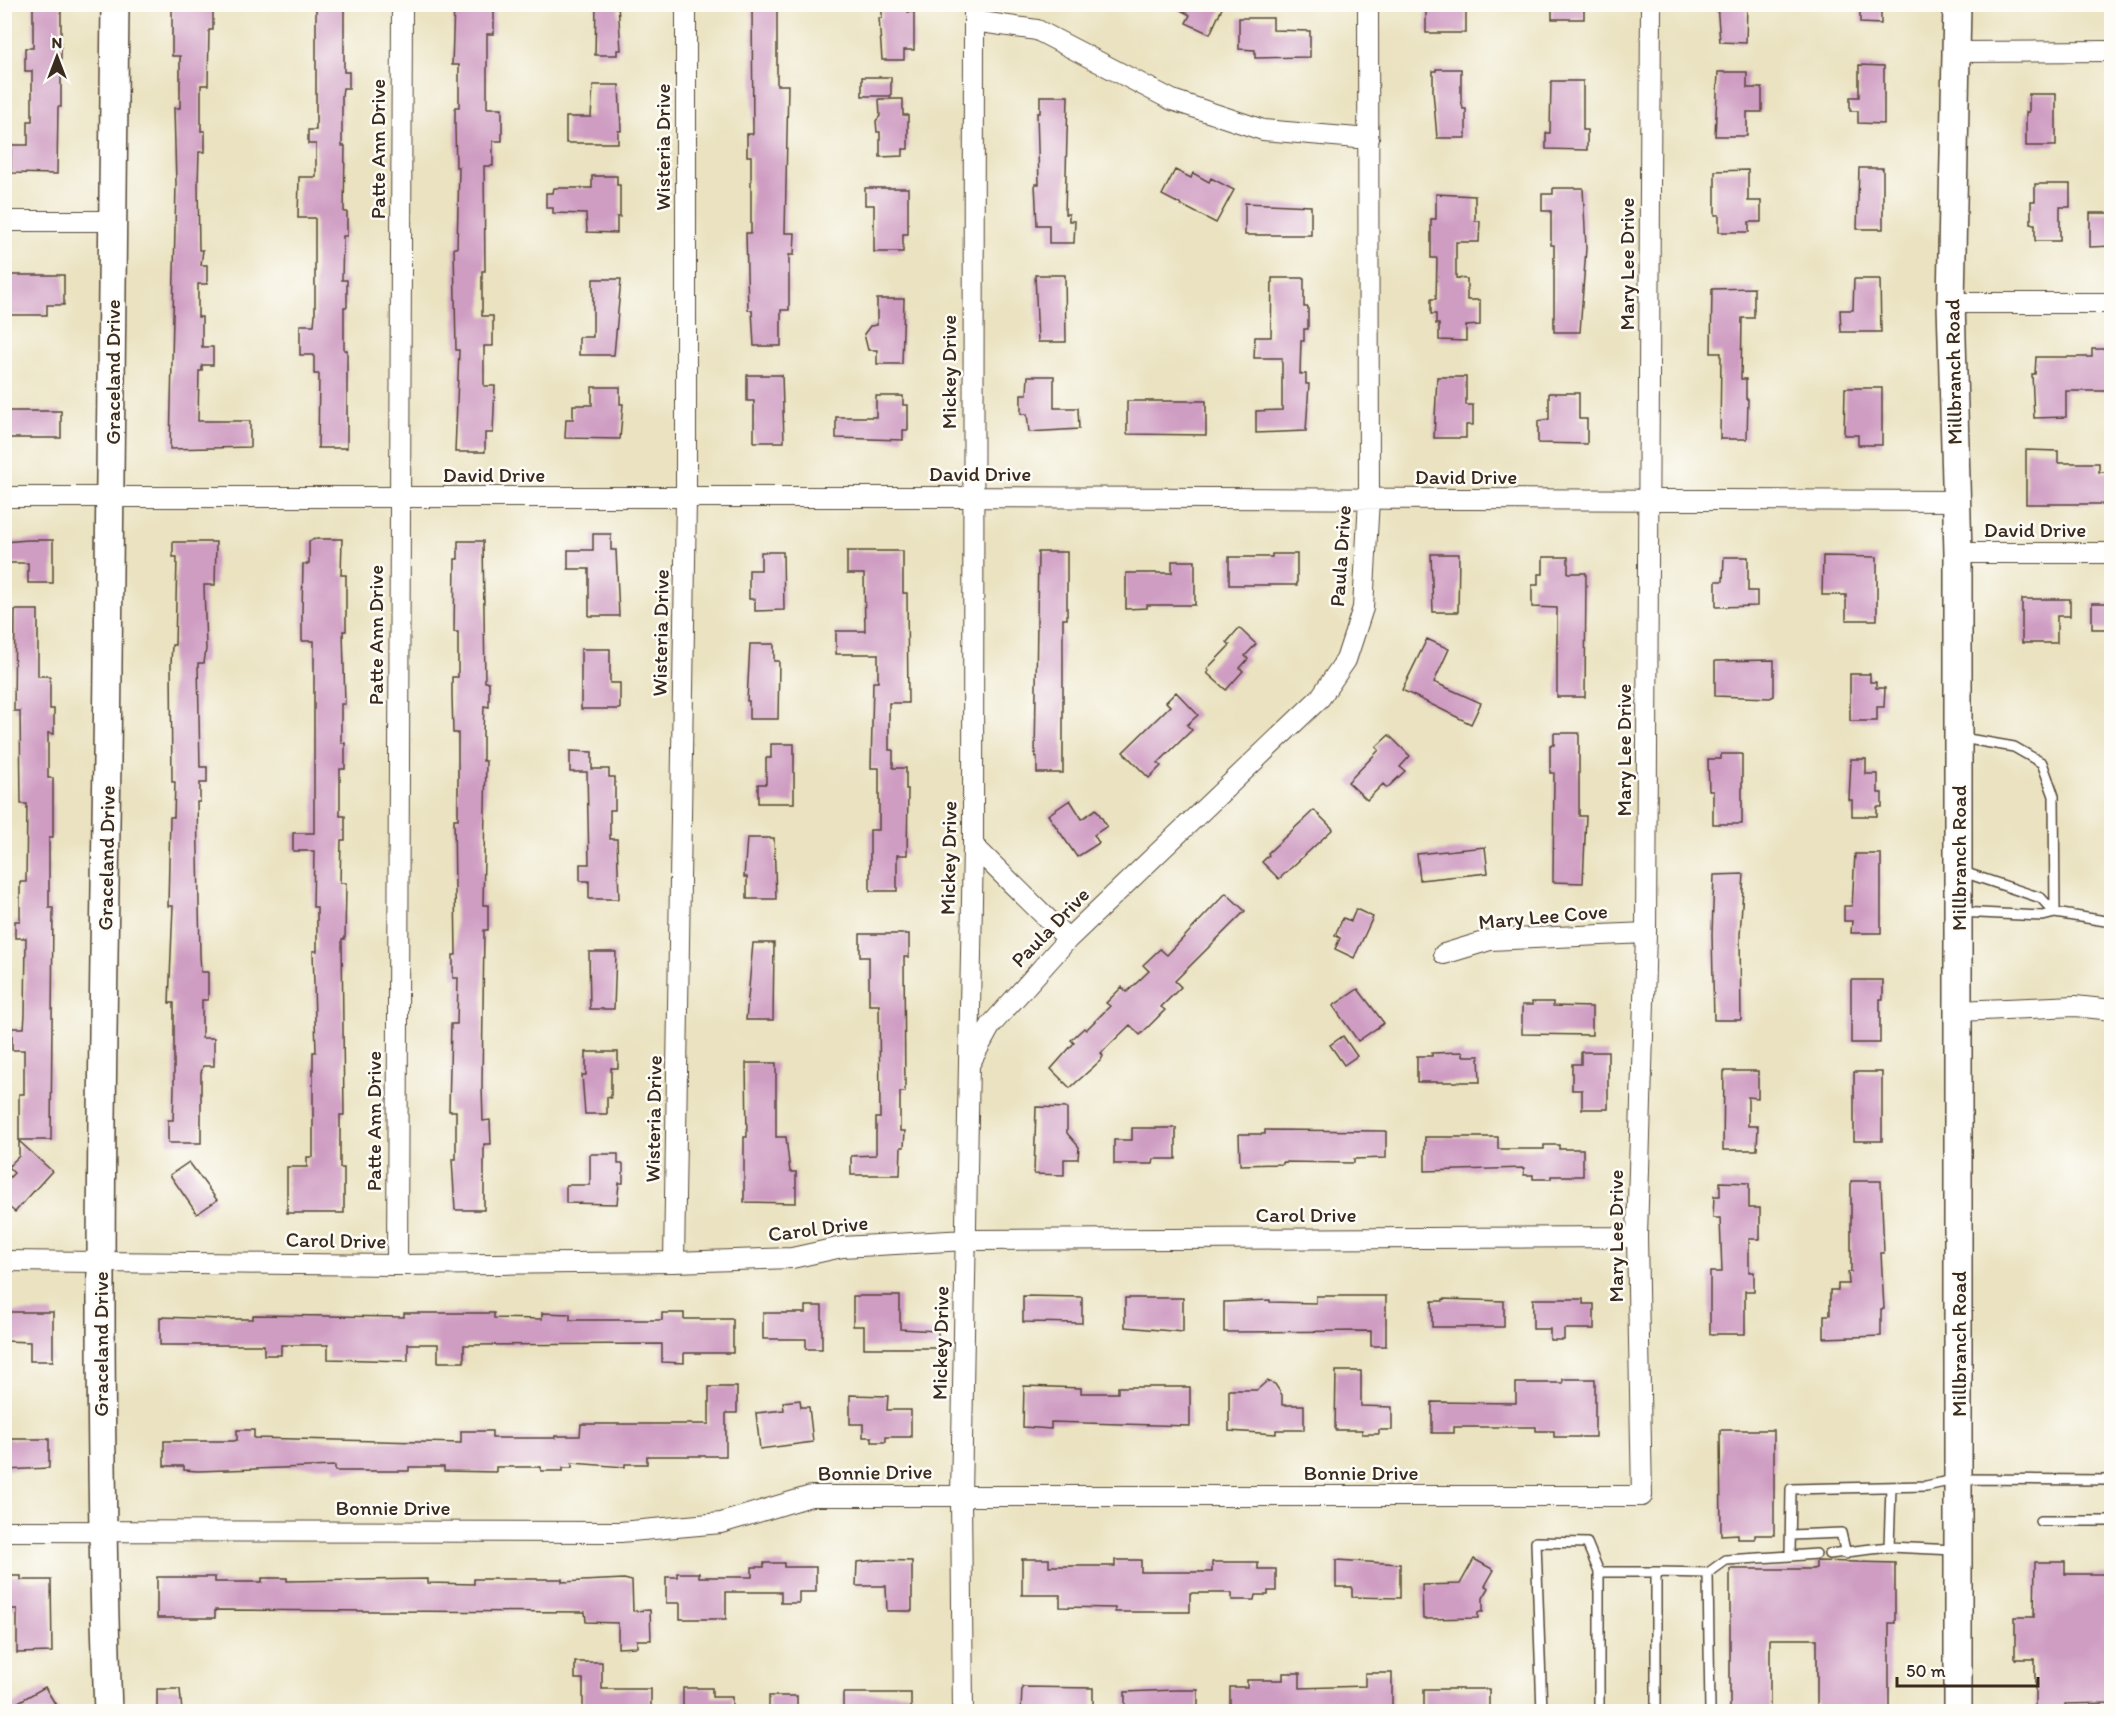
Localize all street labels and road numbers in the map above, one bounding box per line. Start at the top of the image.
street label: Patte Ann Drive [365,79,390,219]
street label: Wisteria Drive [650,83,675,211]
street label: Mary Lee Drive [1614,197,1639,331]
street label: Graceland Drive [100,299,125,445]
street label: Millbranch Road [1939,299,1967,445]
street label: Mickey Drive [936,315,961,429]
street label: David Drive [929,461,1031,486]
street label: David Drive [443,462,545,487]
street label: David Drive [1415,464,1517,489]
street label: Paula Drive [1324,504,1356,608]
street label: David Drive [1984,517,2086,542]
street label: Patte Ann Drive [363,565,388,705]
street label: Wisteria Drive [646,569,674,697]
street label: Mary Lee Drive [1611,683,1636,817]
street label: Graceland Drive [92,785,120,931]
street label: Millbranch Road [1946,785,1971,931]
street label: Mickey Drive [935,801,961,915]
street label: Paula Drive [1006,882,1094,972]
street label: Mary Lee Cove [1477,898,1609,934]
street label: Patte Ann Drive [361,1051,386,1191]
street label: Wisteria Drive [639,1055,667,1183]
street label: Mary Lee Drive [1603,1169,1628,1303]
street label: Carol Drive [1256,1202,1356,1227]
street label: Carol Drive [766,1209,870,1247]
street label: Carol Drive [285,1227,387,1253]
street label: Graceland Drive [88,1271,113,1417]
street label: Millbranch Road [1946,1271,1971,1417]
street label: Mickey Drive [927,1286,953,1400]
street label: Bonnie Drive [817,1458,933,1486]
street label: Bonnie Drive [1304,1460,1418,1485]
street label: Bonnie Drive [336,1495,450,1520]

